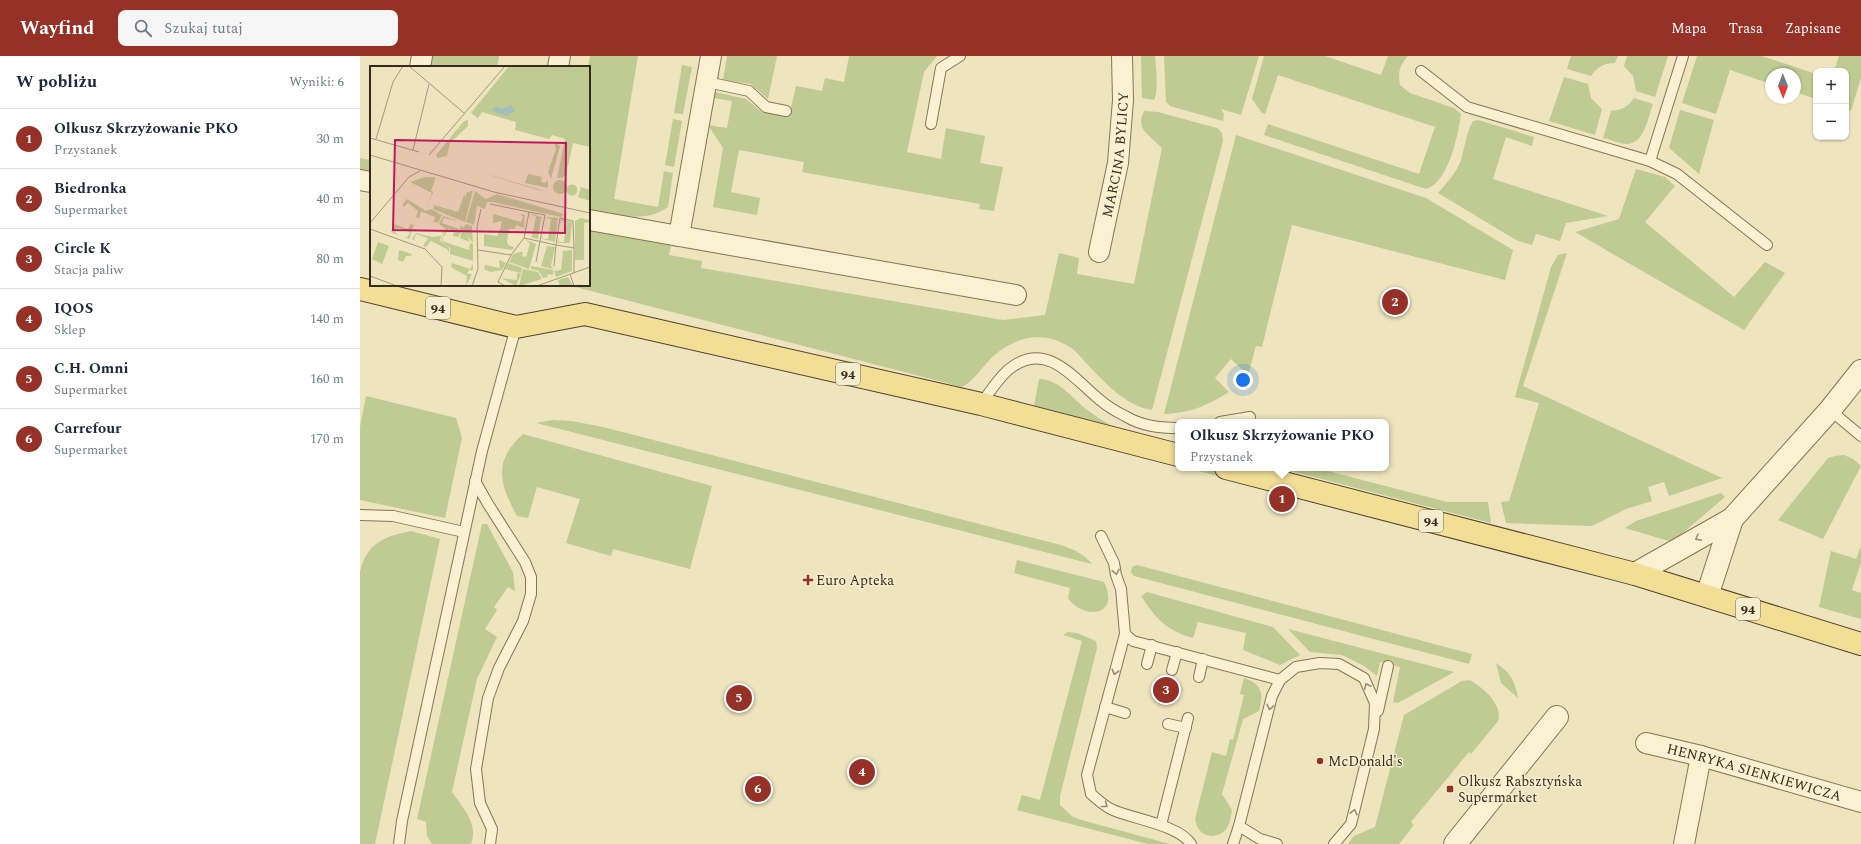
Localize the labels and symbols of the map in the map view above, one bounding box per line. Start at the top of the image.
inset map [370,66,590,286]
north arrow [1765,68,1801,104]
street label: MARCINA BYLICY [1097,92,1134,219]
pin: 2 [1382,287,1408,317]
road number: 94 [426,297,450,319]
road number: 94 [836,363,860,385]
your location [1233,370,1253,390]
pin: 1 [1269,484,1295,514]
road number: 94 [1419,510,1443,532]
one-way arrow [1695,534,1703,541]
one-way arrow [1111,569,1120,575]
place label: Euro Apteka [816,570,894,591]
marker: Euro Apteka [803,575,813,585]
road number: 94 [1736,598,1760,620]
one-way arrow [1111,668,1119,675]
pin: 3 [1153,675,1179,705]
one-way arrow [1364,682,1372,690]
pin: 5 [726,683,752,713]
one-way arrow [1266,704,1274,710]
street label: HENRYKA SIENKIEWICZA [1665,738,1844,807]
place label: McDonald's [1328,751,1403,772]
marker: McDonald's [1315,756,1325,766]
pin: 4 [849,757,875,787]
place label: Olkusz Rabsztyńska Supermarket [1458,771,1582,808]
pin: 6 [745,774,771,804]
marker: Olkusz Rabsztyńska Supermarket [1445,784,1455,794]
one-way arrow [1100,800,1107,807]
one-way arrow [1349,808,1358,815]

